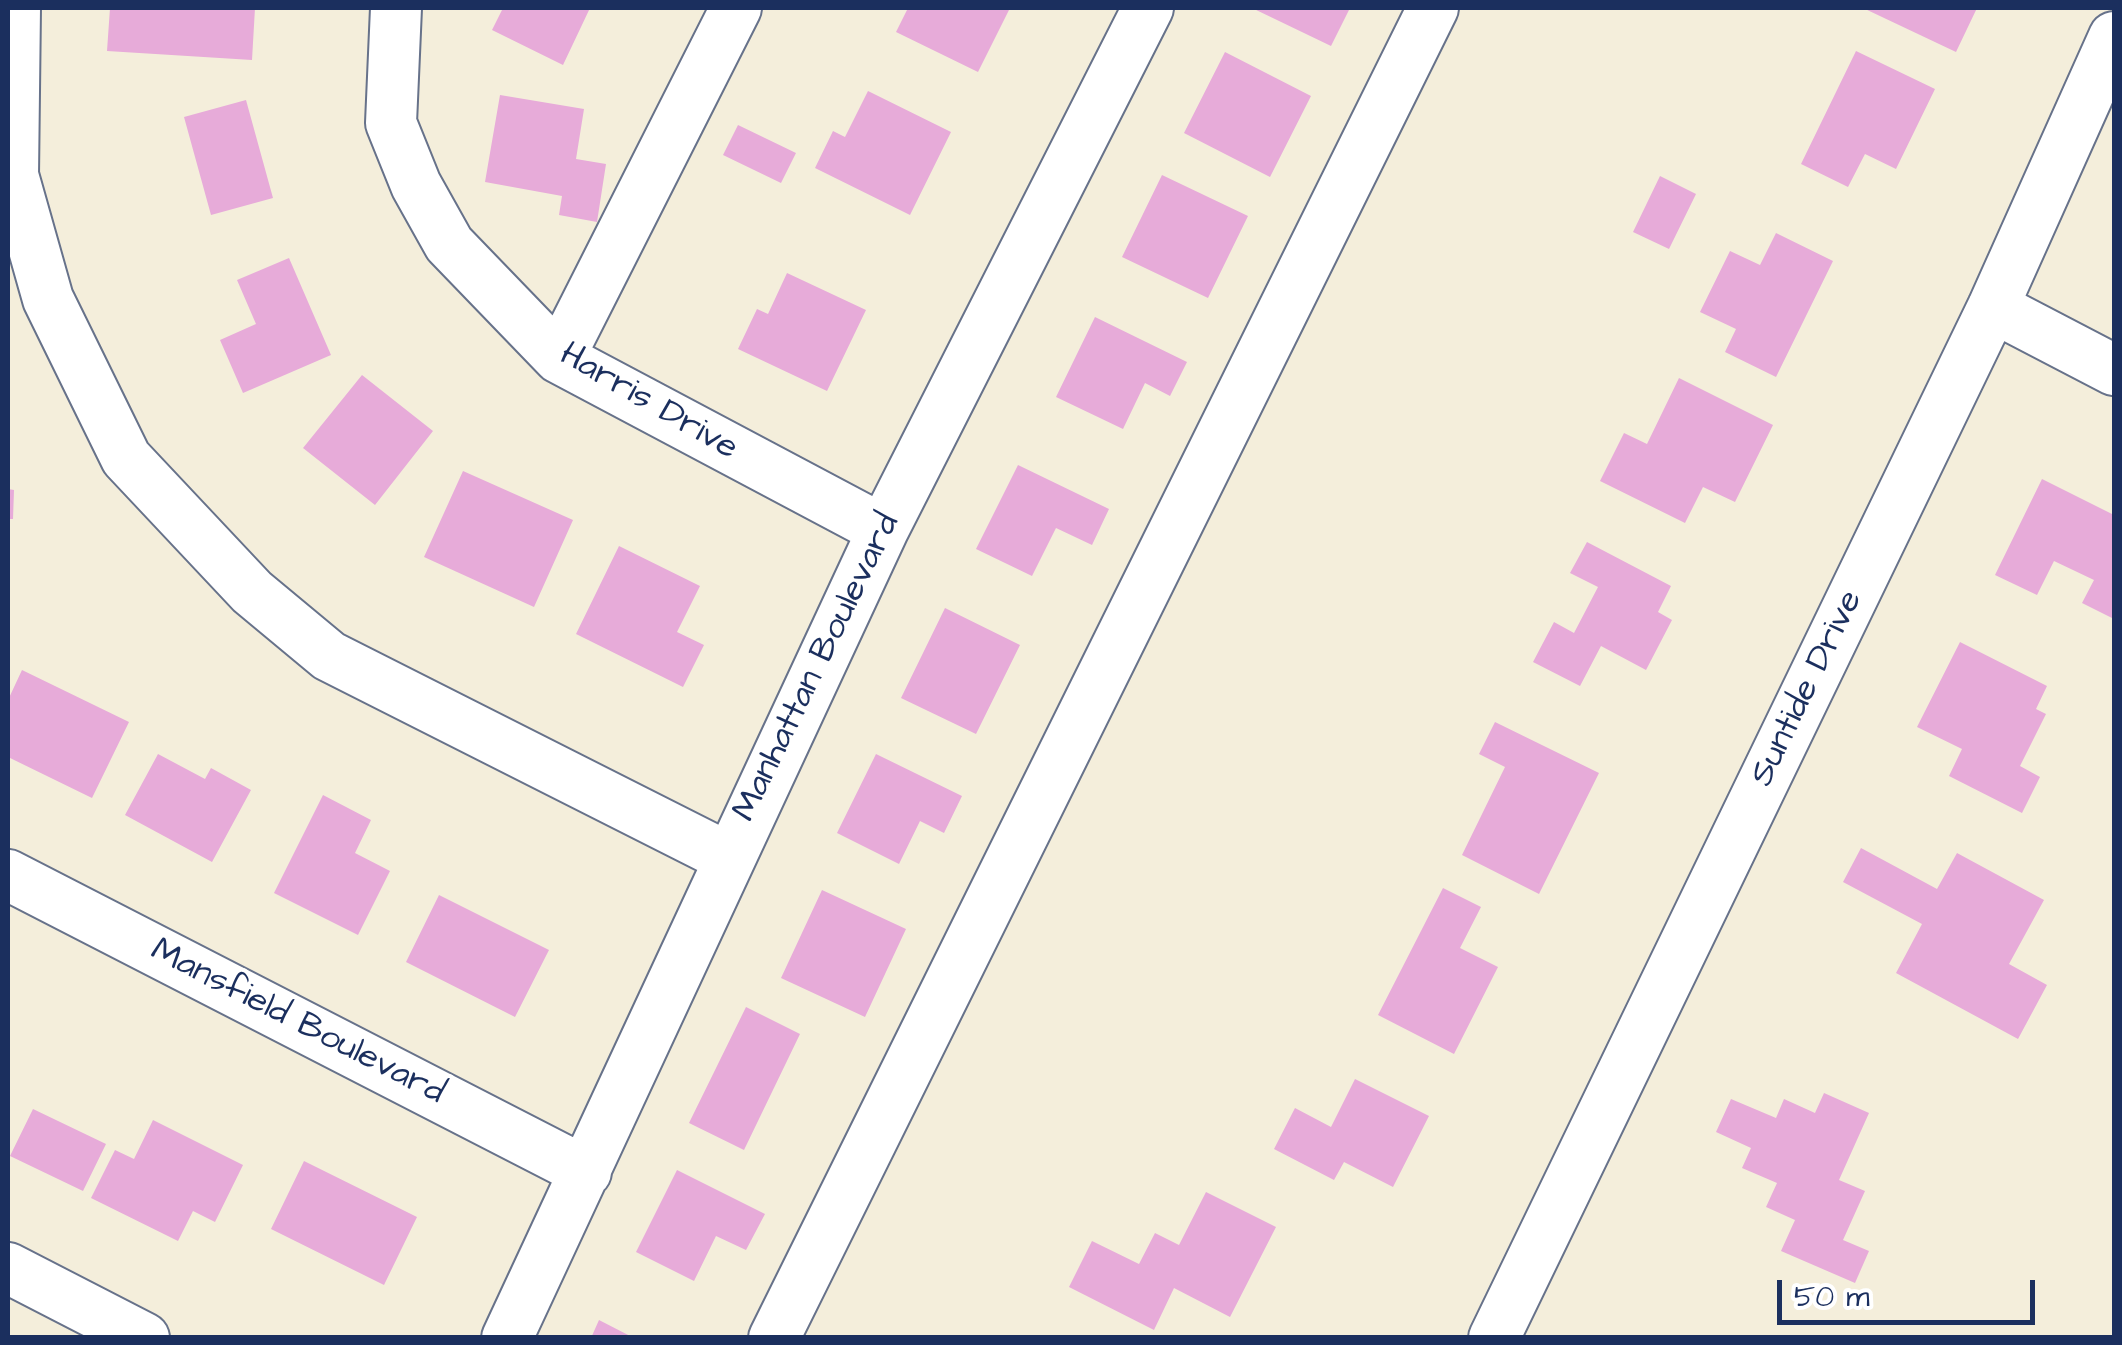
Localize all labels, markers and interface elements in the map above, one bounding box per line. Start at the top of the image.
street label: Harris Drive [551,335,745,471]
street label: Manhattan Boulevard [725,507,911,829]
street label: Suntide Drive [1743,584,1873,794]
street label: Mansfield Boulevard [143,931,451,1115]
scale bar [1782,1260,2040,1322]
text: 50 m [1794,1276,1870,1318]

